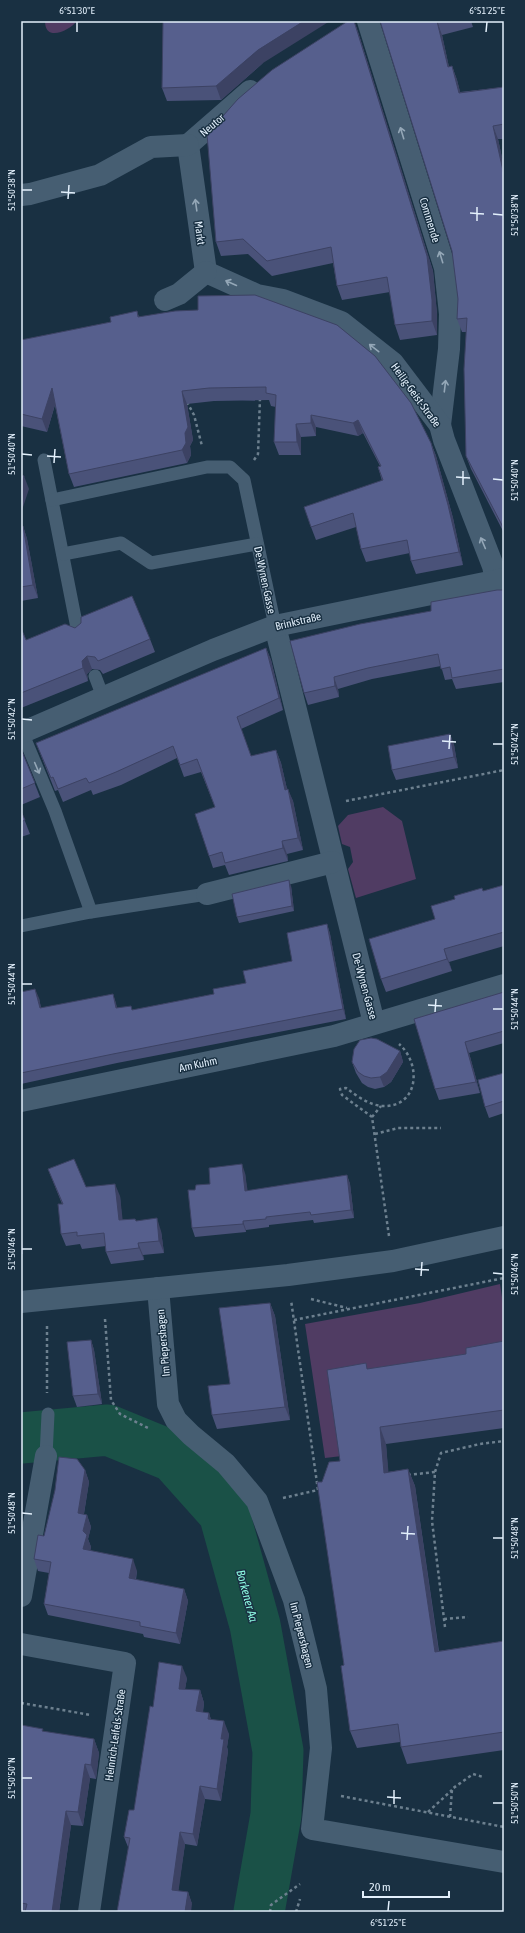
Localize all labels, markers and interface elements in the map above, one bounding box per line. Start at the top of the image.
text: 6°51'30"E [59,5,95,16]
text: 6°51'25"E [469,5,505,16]
street label: Neutor [197,111,227,139]
one-way arrow [398,128,406,140]
text: 51°50'38"N [6,169,17,211]
text: 51°50'38"N [509,194,520,236]
street label: Commende [417,196,443,244]
one-way arrow [192,199,200,212]
street label: Markt [192,220,208,246]
one-way arrow [437,251,444,264]
one-way arrow [226,279,238,287]
one-way arrow [369,343,380,352]
street label: Heilig-Geist-Straße [389,361,443,429]
one-way arrow [441,380,448,393]
text: 51°50'40"N [6,433,17,475]
text: 51°50'40"N [509,459,520,501]
one-way arrow [479,537,487,549]
street label: De-Wynen-Gasse [252,545,278,615]
street label: Brinkstraße [274,610,322,632]
text: 51°50'42"N [6,698,17,740]
text: 51°50'42"N [509,723,520,765]
one-way arrow [34,762,41,774]
street label: De-Wynen-Gasse [350,951,380,1021]
text: 51°50'44"N [6,963,17,1005]
text: 51°50'44"N [509,988,520,1030]
street label: Am Kuhm [178,1054,218,1074]
text: 51°50'46"N [6,1228,17,1270]
text: 51°50'46"N [509,1253,520,1295]
street label: Im Piepershagen [154,1309,172,1377]
text: 51°50'48"N [6,1492,17,1534]
text: 51°50'48"N [509,1517,520,1559]
water label: Borkener Aa [233,1568,261,1624]
street label: Im Piepershagen [288,1601,316,1669]
street label: Heinrich-Leifels-Straße [103,1688,127,1782]
text: 51°50'50"N [6,1757,17,1799]
text: 51°50'50"N [509,1782,520,1824]
scale bar [363,1873,449,1899]
text: 20 m [369,1880,391,1894]
text: 6°51'25"E [370,1917,406,1928]

